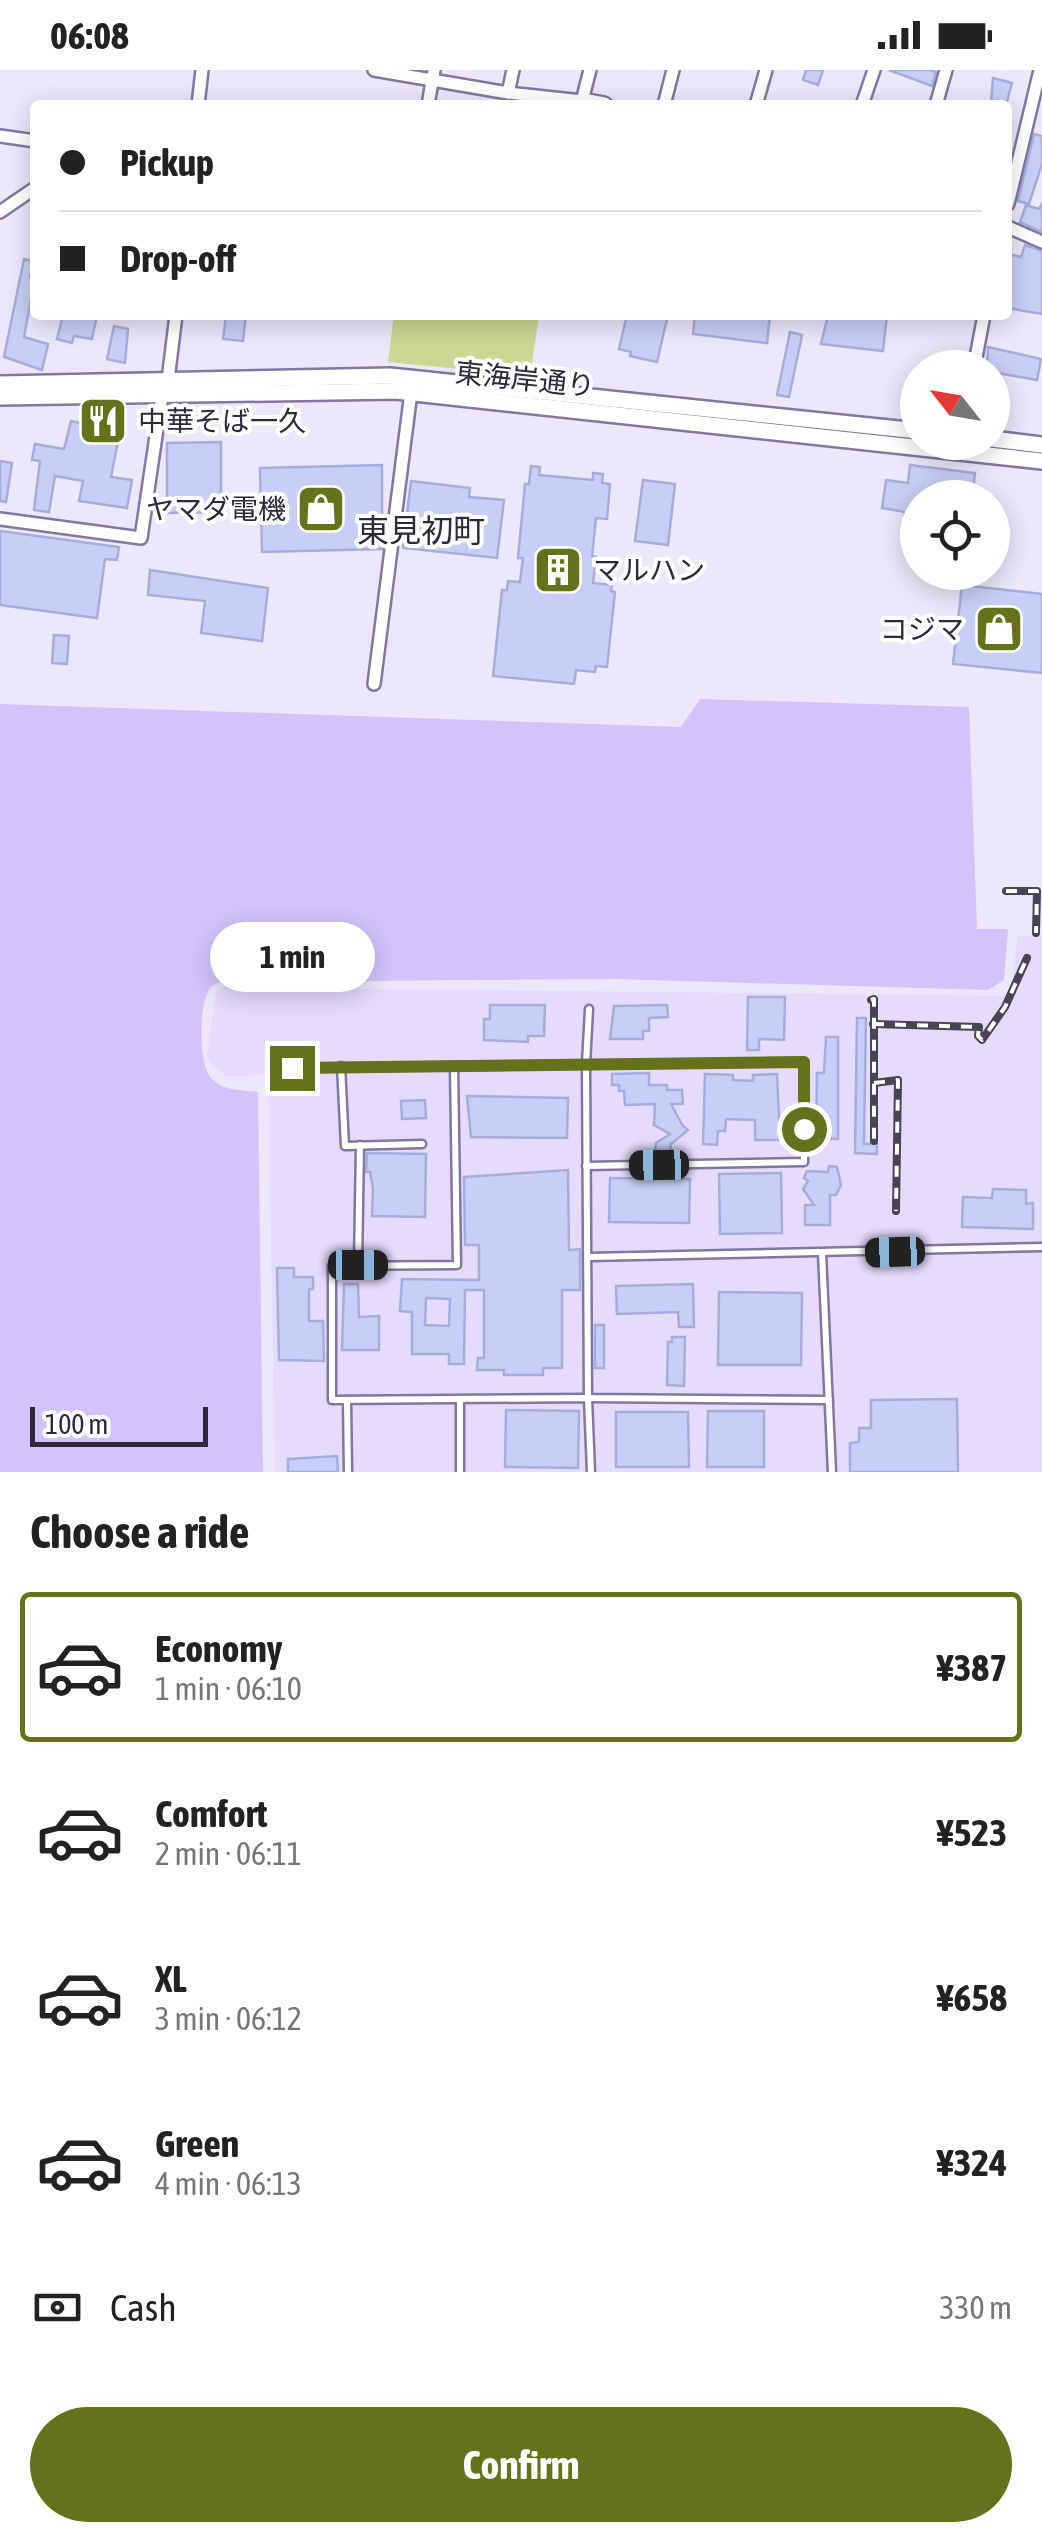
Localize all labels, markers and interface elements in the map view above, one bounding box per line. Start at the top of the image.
text: 06:08 [50,14,129,57]
text: Pickup [120,141,214,184]
text: Drop-off [120,237,236,280]
north arrow [900,350,1010,460]
map controls [900,350,1010,590]
street label: 東海岸通り [454,356,596,402]
restaurant icon: 中華そば一久 [77,395,129,447]
place label: 中華そば一久 [138,405,306,437]
button: locate [900,480,1010,590]
shop icon: ヤマダ電機 [295,483,347,535]
place label: ヤマダ電機 [146,493,286,525]
district label: 東見初町 [357,512,485,549]
building icon: マルハン [532,544,584,596]
place label: マルハン [593,554,705,586]
shop icon: コジマ [973,603,1025,655]
place label: コジマ [880,613,964,645]
callout: 1 min [210,923,374,993]
text: 1 min [260,938,325,975]
route end [270,1046,315,1091]
route start [782,1107,827,1152]
car [629,1149,689,1181]
car [864,1236,926,1268]
car [328,1250,388,1280]
scale bar [30,1402,208,1446]
text: 100 m [45,1408,108,1440]
text: Choose a ride [30,1506,249,1558]
icon: car [35,1622,125,1712]
text: Economy [155,1627,282,1670]
text: ¥387 [937,1646,1007,1689]
text: 1 min · 06:10 [155,1670,302,1707]
icon: car [35,1787,125,1877]
text: Comfort [155,1792,267,1835]
text: ¥523 [937,1811,1007,1854]
text: 2 min · 06:11 [155,1835,302,1872]
icon: car [35,1952,125,2042]
text: XL [155,1957,187,2000]
text: ¥658 [937,1976,1007,2019]
text: 3 min · 06:12 [155,2000,302,2037]
icon: car [35,2117,125,2207]
text: Green [155,2122,239,2165]
text: ¥324 [937,2141,1007,2184]
text: 4 min · 06:13 [155,2165,302,2202]
icon: cash [30,2280,85,2335]
text: Cash [110,2286,177,2329]
text: 330 m [939,2289,1012,2326]
button: Confirm [30,2407,1012,2522]

